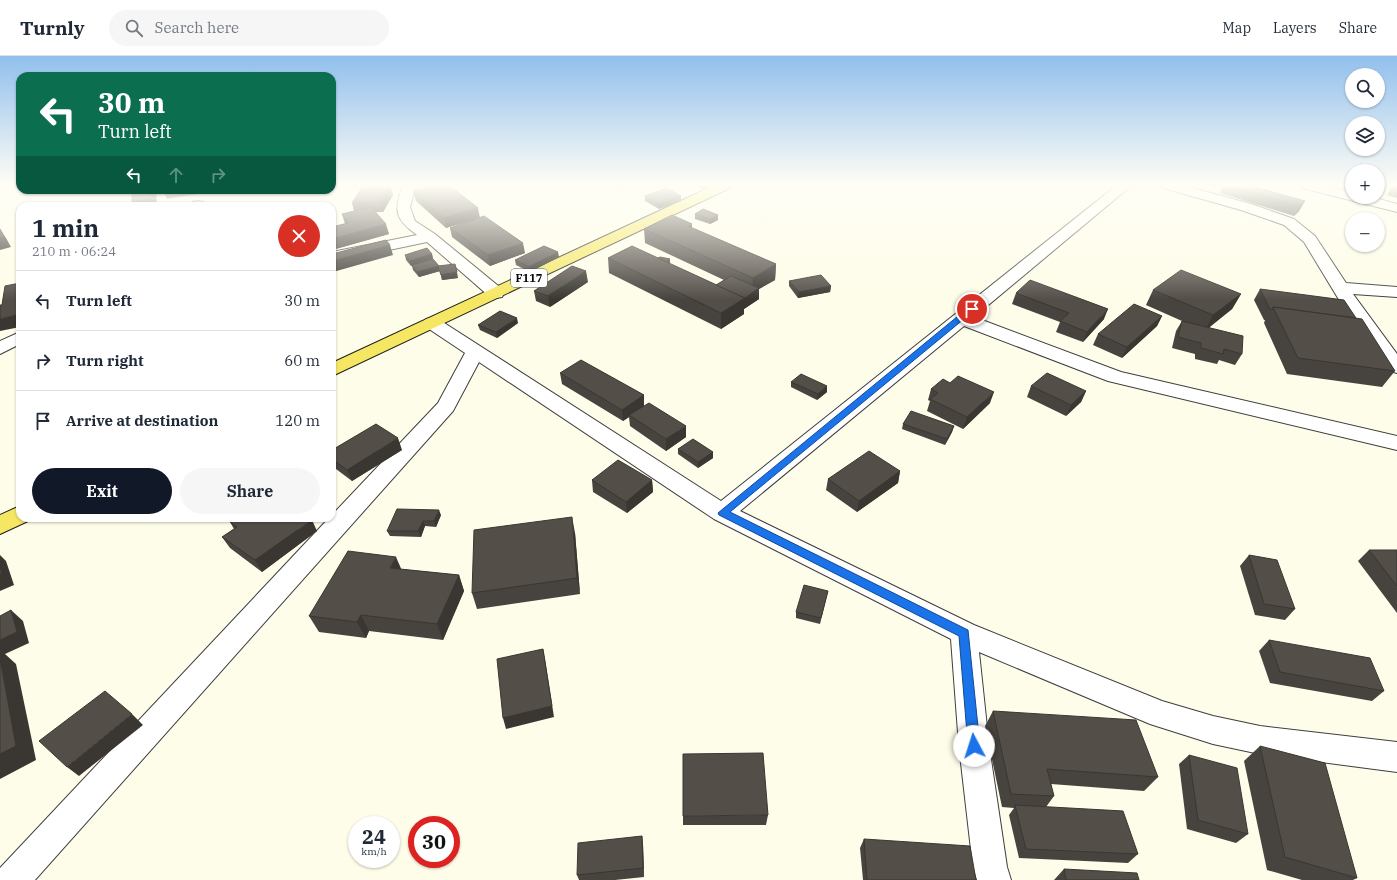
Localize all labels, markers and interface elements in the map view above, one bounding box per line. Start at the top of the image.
search box [109,10,389,46]
text: Turnly [20,16,85,40]
icon: search [123,17,145,39]
text: Search here [155,18,239,37]
text: Map [1223,19,1251,37]
text: Layers [1273,19,1317,37]
text: Share [1339,19,1377,37]
map controls [1345,68,1385,252]
button: search [1345,68,1385,108]
text: 30 m [98,84,165,121]
icon: left [32,88,84,140]
button: layers [1345,116,1385,156]
text: Turn left [98,120,172,143]
icon: left [123,164,145,186]
icon: ahead [165,164,187,186]
icon: right [207,164,229,186]
button: + [1345,164,1385,204]
text: 1 min [32,212,99,244]
button: − [1345,212,1385,252]
button: close [278,215,320,257]
text: 210 m · 06:24 [32,243,116,260]
road number: F117 [511,269,547,287]
icon: left [32,290,54,312]
text: Turn left [66,291,132,310]
text: 30 m [284,291,320,310]
pin [955,292,989,326]
icon: arrive [961,298,983,320]
icon: right [32,350,54,372]
text: Turn right [66,351,144,370]
text: 60 m [284,351,320,370]
icon: arrive [32,410,54,432]
text: Arrive at destination [66,411,218,430]
text: 120 m [275,411,320,430]
button: Exit [32,468,172,514]
button: Share [180,468,320,514]
position arrow [953,725,995,767]
speed limit sign: 30 [408,816,460,868]
text: 24 [362,823,386,850]
text: km/h [361,845,387,858]

